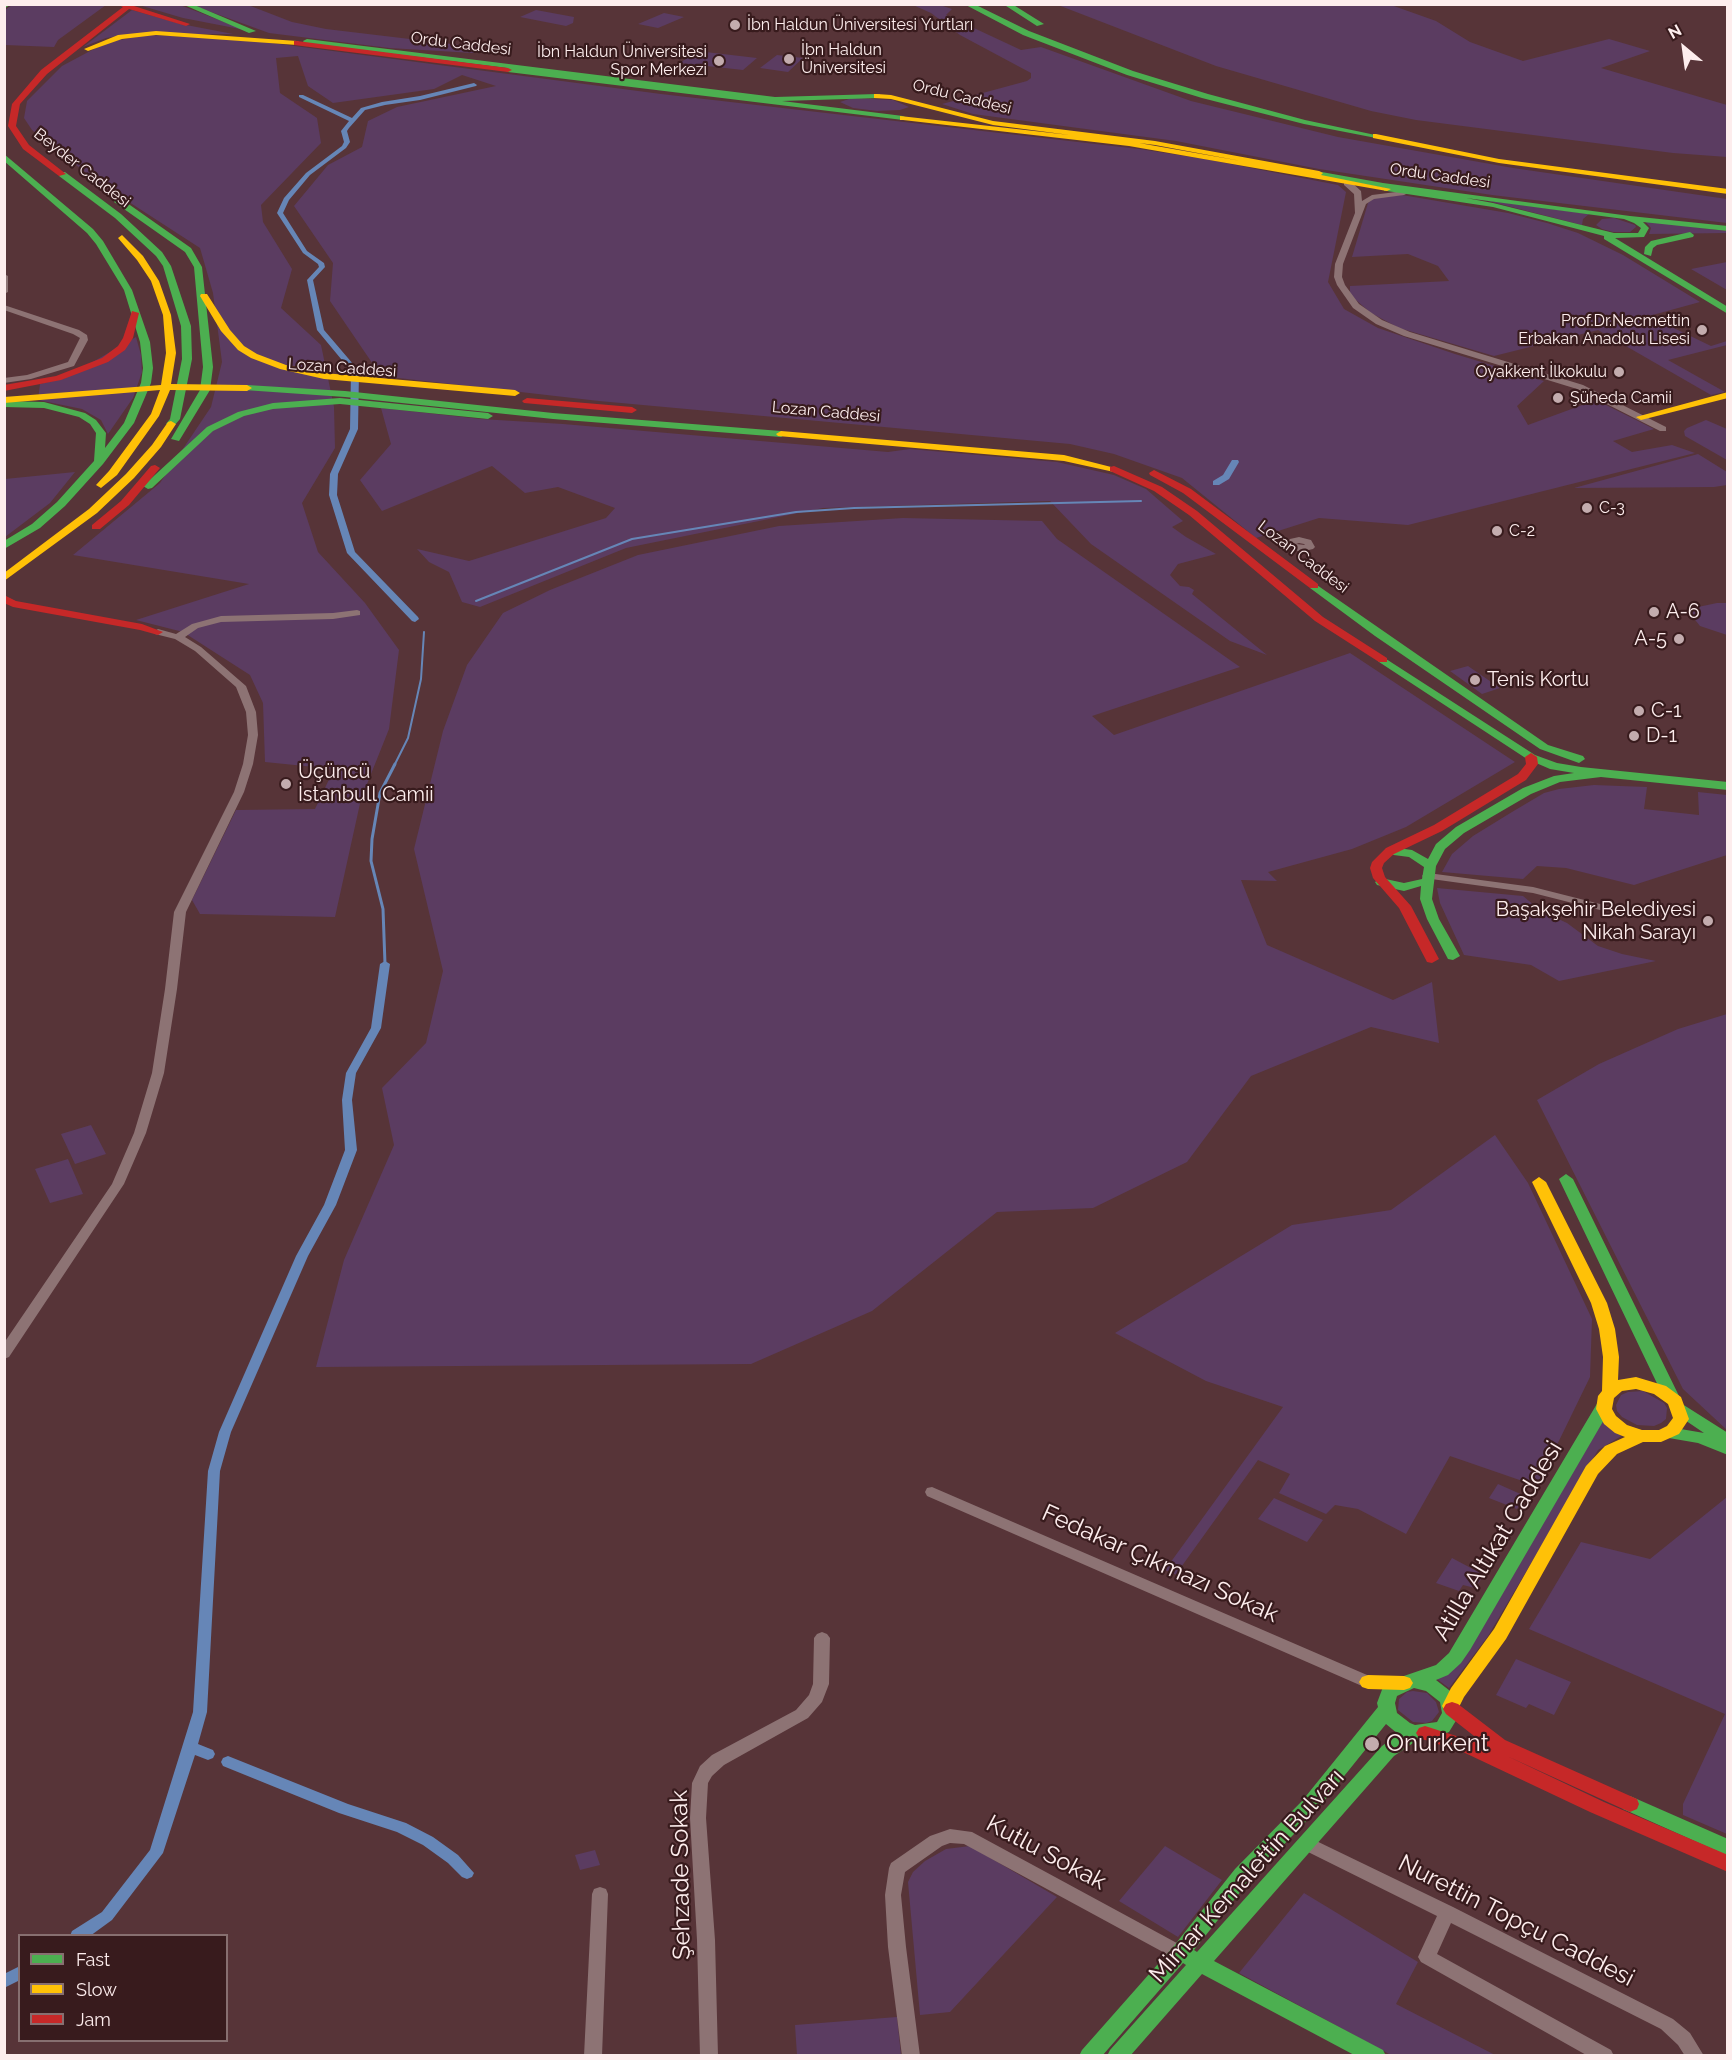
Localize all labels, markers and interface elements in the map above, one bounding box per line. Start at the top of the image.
place label: İbn Haldun Üniversitesi Yurtları [747,15,973,35]
marker: İbn Haldun Üniversitesi Yurtları [728,18,742,32]
north arrow [1654,18,1714,78]
text: N [1665,21,1685,43]
street label: Ordu Caddesi [410,28,512,60]
place label: İbn Haldun Üniversitesi [801,40,886,78]
place label: İbn Haldun Üniversitesi Spor Merkezi [537,42,707,80]
marker: İbn Haldun Üniversitesi [782,52,796,66]
marker: İbn Haldun Üniversitesi Spor Merkezi [712,54,726,68]
street label: Ordu Caddesi [911,75,1013,119]
street label: Beyder Caddesi [30,124,134,212]
street label: Ordu Caddesi [1389,159,1491,193]
place label: Prof.Dr.Necmettin Erbakan Anadolu Lisesi [1518,311,1690,349]
marker: Prof.Dr.Necmettin Erbakan Anadolu Lisesi [1695,323,1709,337]
street label: Lozan Caddesi [287,355,397,381]
place label: Oyakkent İlkokulu [1476,362,1607,382]
marker: Oyakkent İlkokulu [1612,365,1626,379]
place label: Şüheda Camii [1570,388,1672,408]
marker: Şüheda Camii [1551,391,1565,405]
street label: Lozan Caddesi [771,398,881,426]
place label: C-3 [1599,498,1625,518]
marker: C-3 [1580,501,1594,515]
street label: Lozan Caddesi [1254,517,1352,597]
place label: C-2 [1509,521,1535,541]
marker: C-2 [1490,524,1504,538]
place label: A-6 [1666,600,1700,624]
marker: A-6 [1647,605,1661,619]
place label: A-5 [1634,627,1667,651]
marker: A-5 [1672,632,1686,646]
place label: Tenis Kortu [1487,668,1589,692]
marker: Tenis Kortu [1468,673,1482,687]
place label: C-1 [1651,699,1682,723]
marker: C-1 [1632,704,1646,718]
place label: D-1 [1646,724,1677,748]
marker: D-1 [1627,729,1641,743]
place label: Üçüncü İstanbull Camii [298,760,434,807]
marker: Üçüncü İstanbull Camii [279,777,293,791]
place label: Başakşehir Belediyesi Nikah Sarayı [1496,898,1696,945]
marker: Başakşehir Belediyesi Nikah Sarayı [1701,914,1715,928]
street label: Atilla Altıkat Caddesi [1427,1436,1569,1646]
street label: Fedakar Çıkmazı Sokak [1037,1499,1283,1629]
place label: Onurkent [1386,1730,1489,1758]
marker: Onurkent [1363,1735,1381,1753]
street label: Mimar Kemalettin Bulvarı [1144,1763,1350,1989]
street label: Şehzade Sokak [665,1790,697,1960]
street label: Kutlu Sokak [981,1809,1111,1897]
street label: Nurettin Topçu Caddesi [1393,1849,1639,1993]
legend [18,1934,228,2042]
text: Fast [76,1949,110,1970]
text: Slow [76,1979,117,2000]
text: Jam [76,2009,111,2030]

